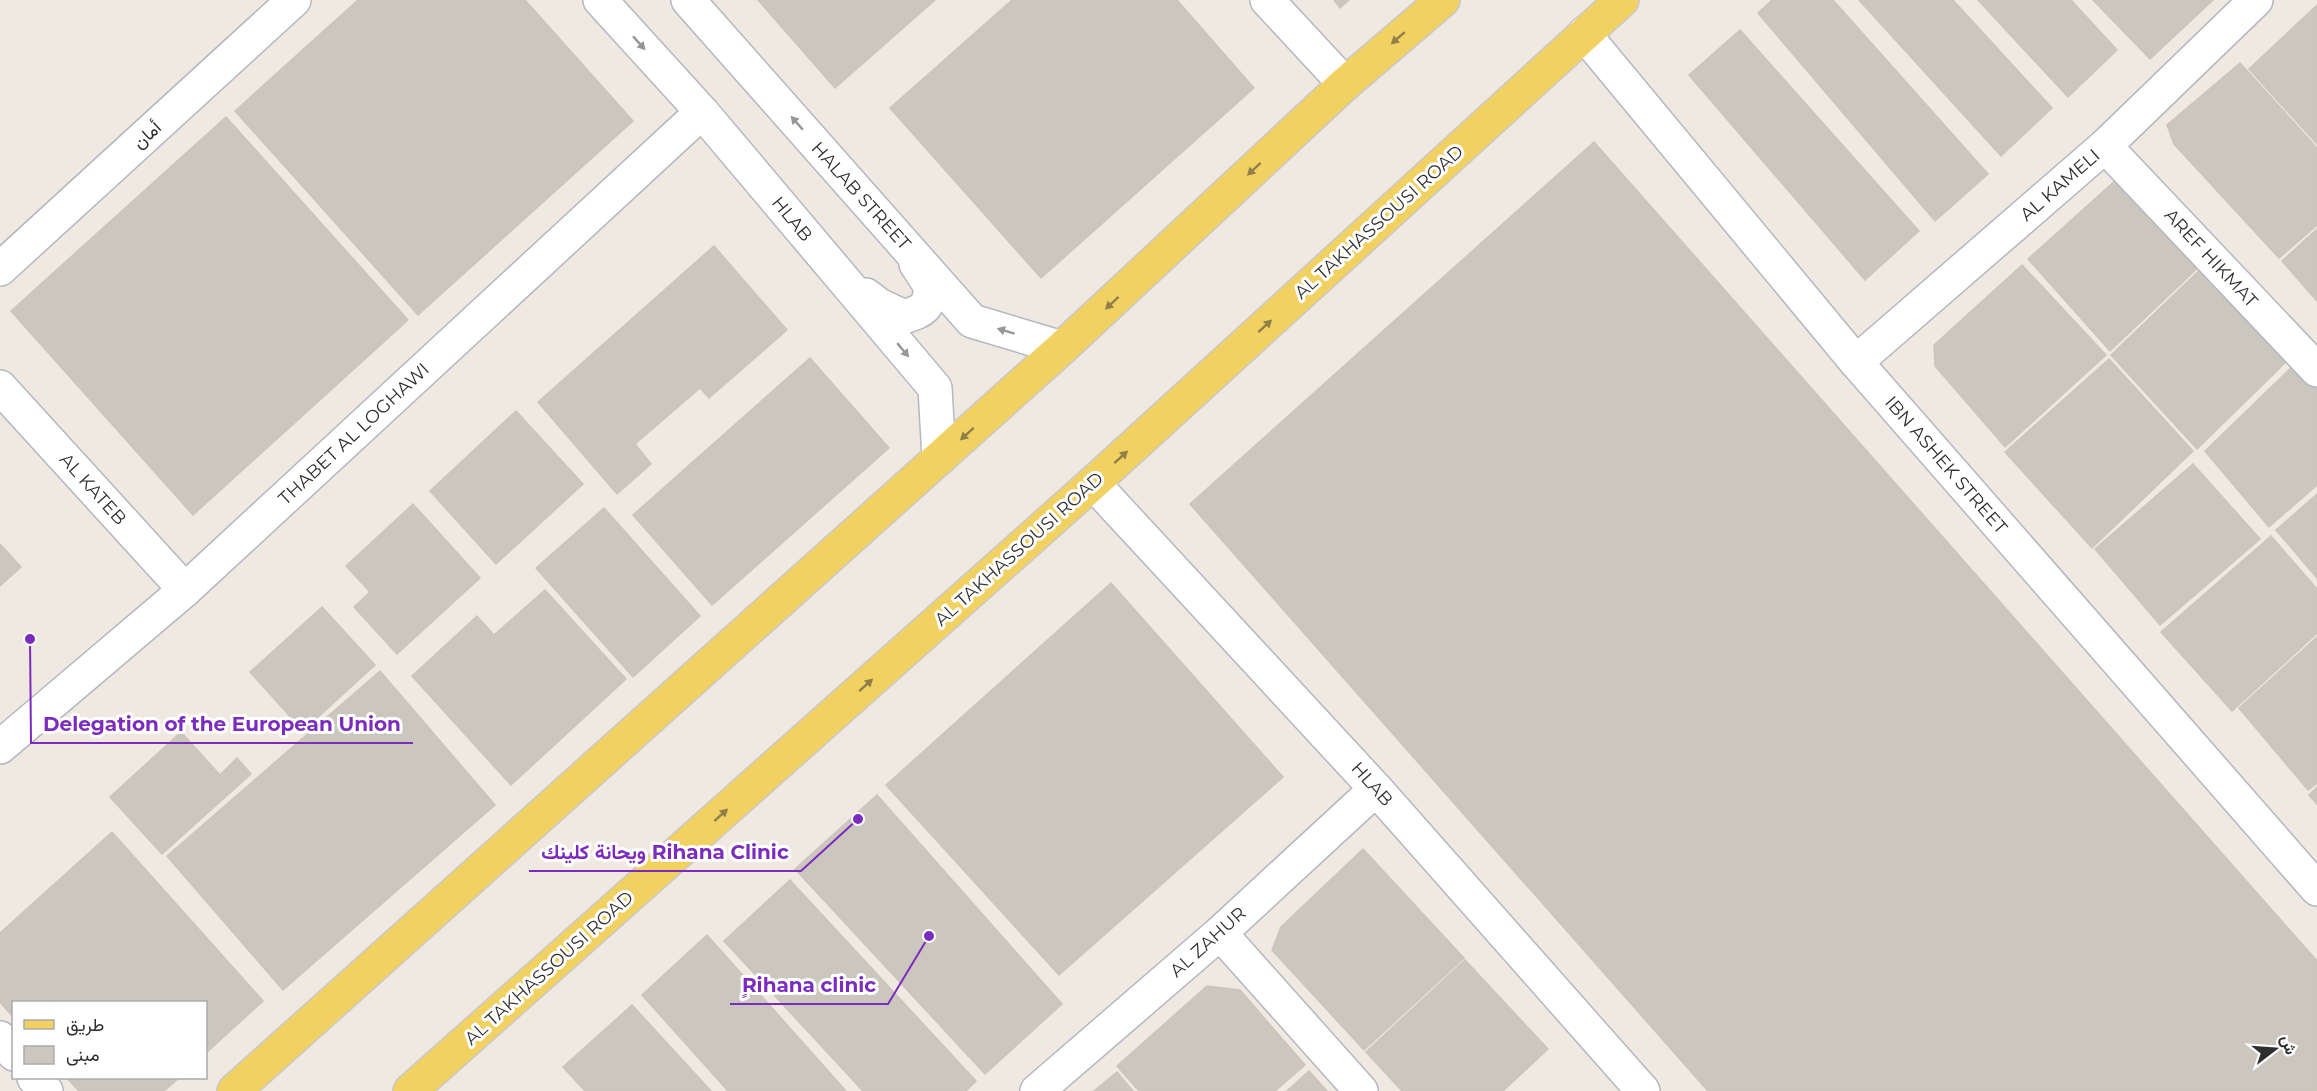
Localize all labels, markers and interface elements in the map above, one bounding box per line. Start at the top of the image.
one-way arrow [1391,31,1406,44]
one-way arrow [632,36,646,51]
one-way arrow [791,116,804,131]
street label: أمان [128,117,166,153]
street label: HALAB STREET [807,137,916,255]
street label: AL TAKHASSOUSI ROAD [1290,140,1468,304]
street label: AL KAMELI [2016,144,2104,226]
one-way arrow [1246,162,1261,176]
street label: HLAB [767,192,817,246]
street label: AREF HIKMAT [2160,204,2263,312]
one-way arrow [1105,295,1119,309]
one-way arrow [1257,320,1272,333]
one-way arrow [997,326,1015,335]
one-way arrow [896,343,909,358]
street label: THABET AL LOGHAWI [274,358,434,510]
street label: IBN ASHEK STREET [1880,392,2012,539]
one-way arrow [960,427,975,440]
street label: AL KATEB [55,449,131,529]
one-way arrow [1114,451,1128,465]
street label: AL TAKHASSOUSI ROAD [930,467,1108,631]
one-way arrow [858,679,873,692]
callout: Delegation of the European Union [31,705,413,743]
text: Delegation of the European Union [43,712,401,736]
street label: HLAB [1347,757,1397,811]
one-way arrow [713,808,728,822]
callout: ويحانة كلينك Rihana Clinic [529,833,801,871]
text: ويحانة كلينك Rihana Clinic [541,840,789,865]
street label: AL TAKHASSOUSI ROAD [460,886,638,1050]
street label: AL ZAHUR [1165,902,1251,982]
callout: ٍRihana clinic [730,966,888,1004]
text: ٍRihana clinic [742,973,876,999]
legend [12,1001,207,1079]
text: طريق [66,1014,104,1036]
north arrow [2245,1019,2305,1079]
text: ش [2277,1033,2301,1057]
text: مبنى [66,1044,100,1066]

